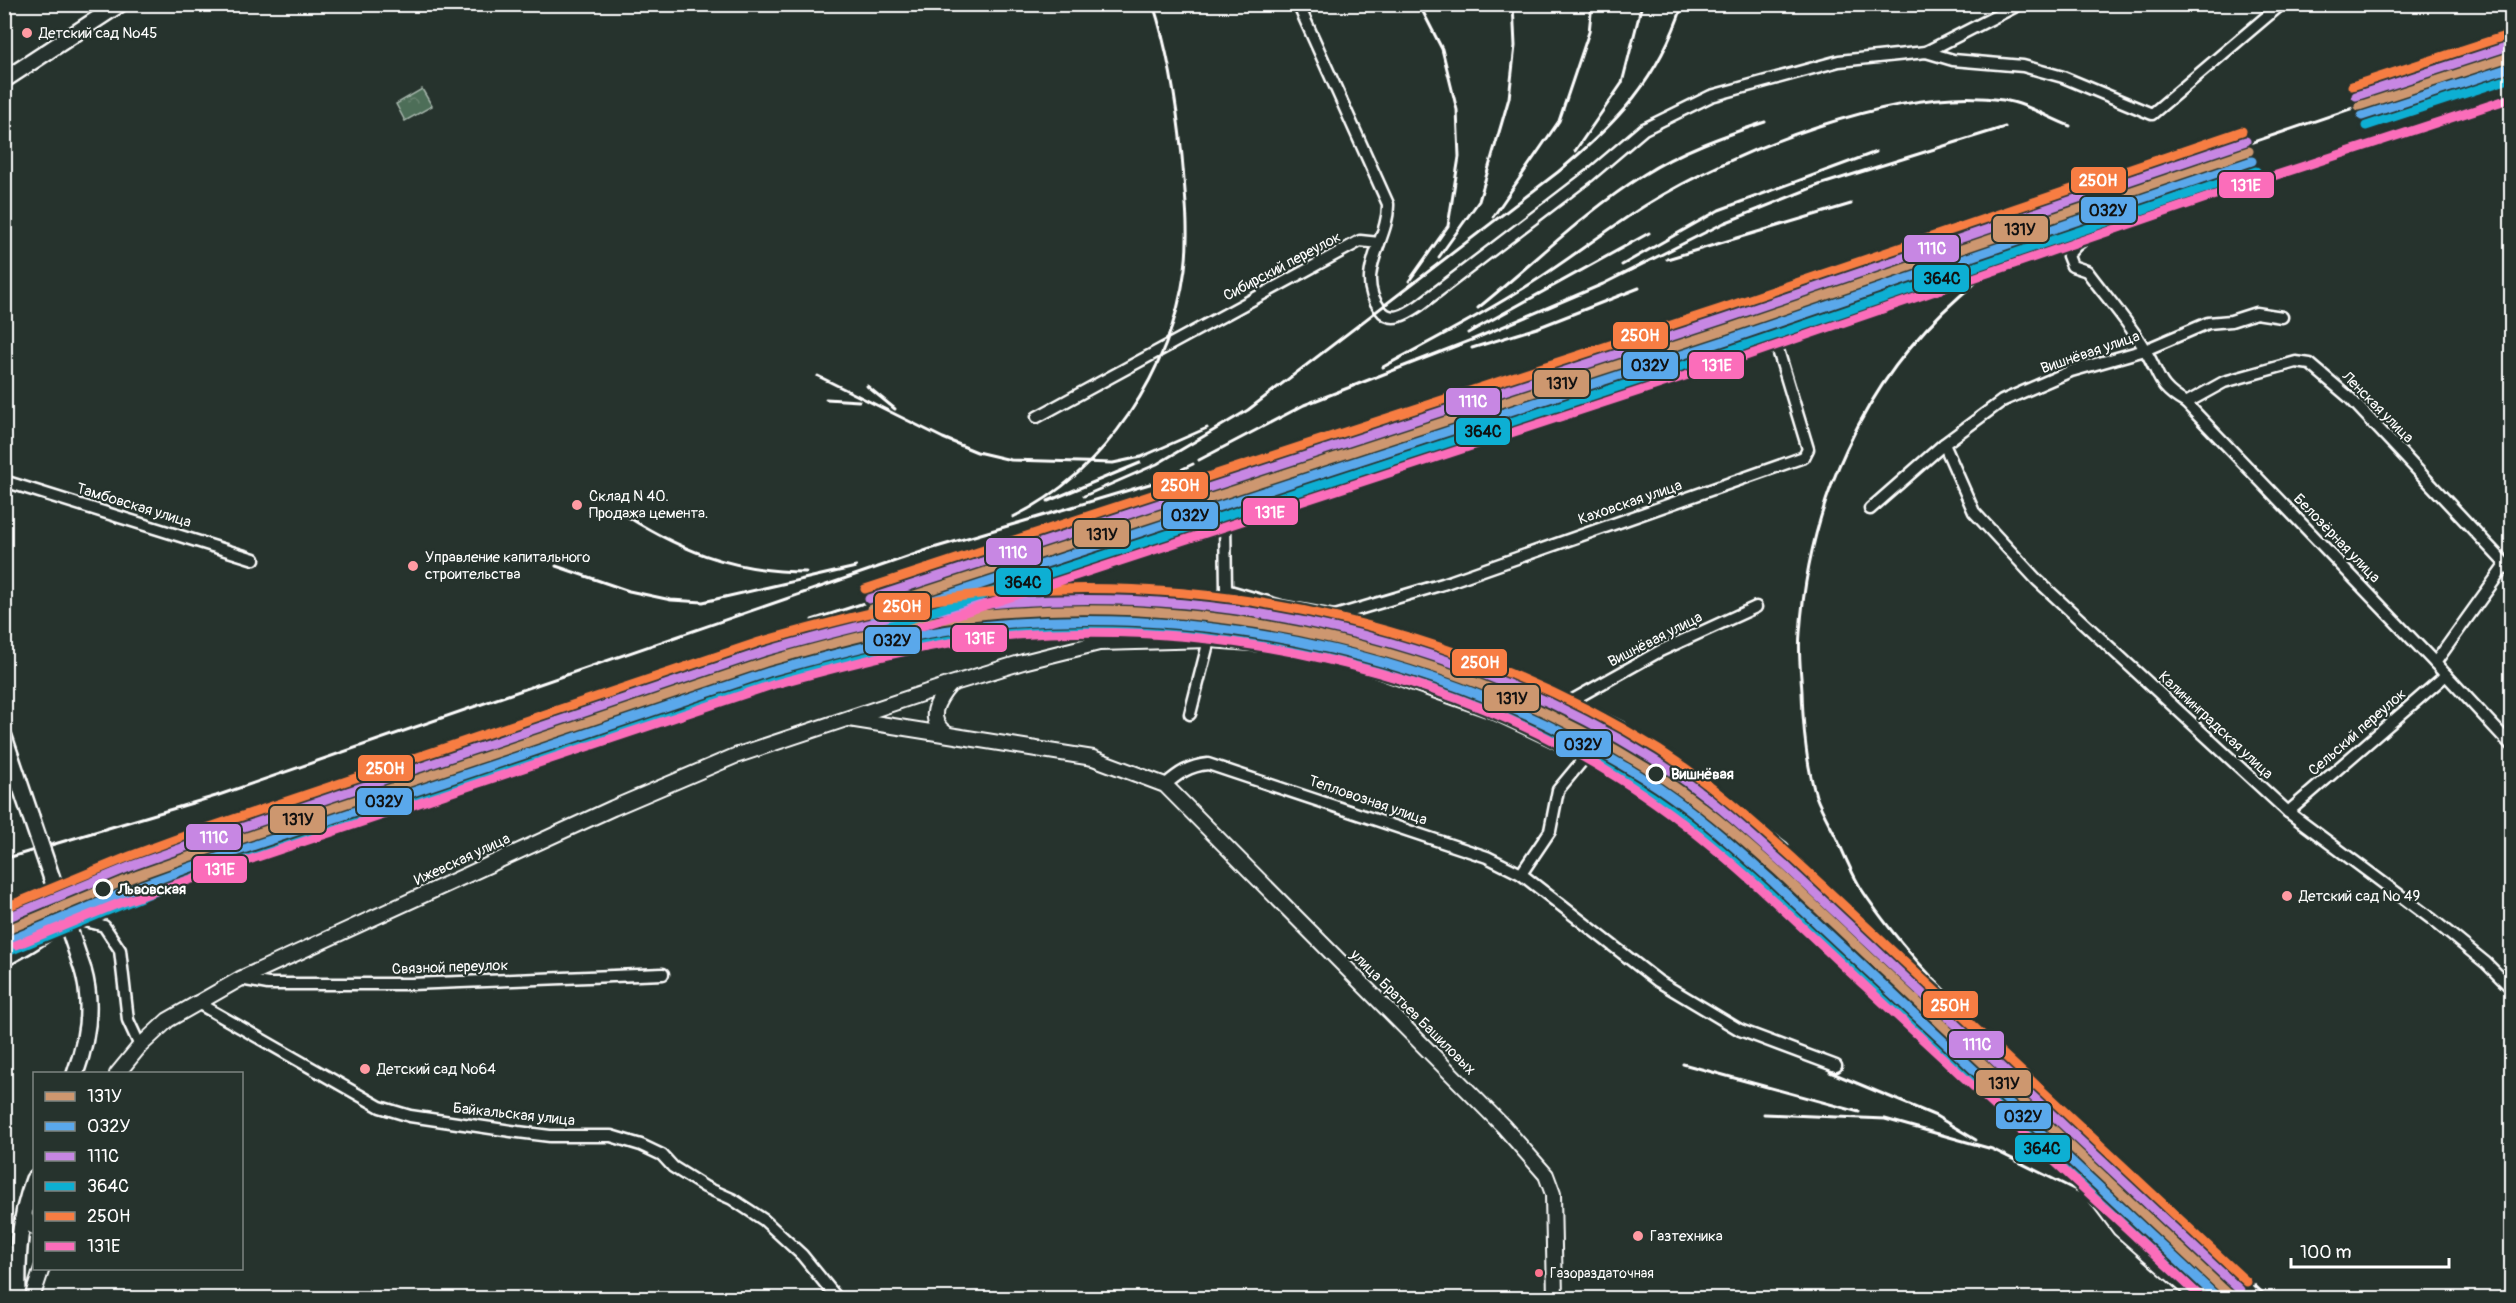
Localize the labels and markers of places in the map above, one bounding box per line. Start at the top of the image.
place label: Детский сад №45 [38,24,157,43]
marker: Детский сад №45 [20,26,34,40]
place label: Склад N 40. Продажа цемента. [589,487,708,523]
marker: Склад N 40. Продажа цемента. [570,498,584,512]
place label: Управление капитального строительства [425,548,590,584]
marker: Управление капитального строительства [406,559,420,573]
marker: Вишнёвая [1646,764,1666,784]
place label: Вишнёвая [1671,765,1734,784]
marker: Львовская [93,879,113,899]
place label: Львовская [117,880,186,899]
place label: Детский сад № 49 [2298,887,2420,906]
marker: Детский сад № 49 [2280,889,2294,903]
place label: Детский сад №64 [376,1060,496,1079]
marker: Детский сад №64 [358,1062,372,1076]
place label: Газтехника [1650,1227,1723,1246]
marker: Газтехника [1631,1229,1645,1243]
place label: Газораздаточная [1550,1265,1654,1282]
marker: Газораздаточная [1533,1267,1545,1279]

